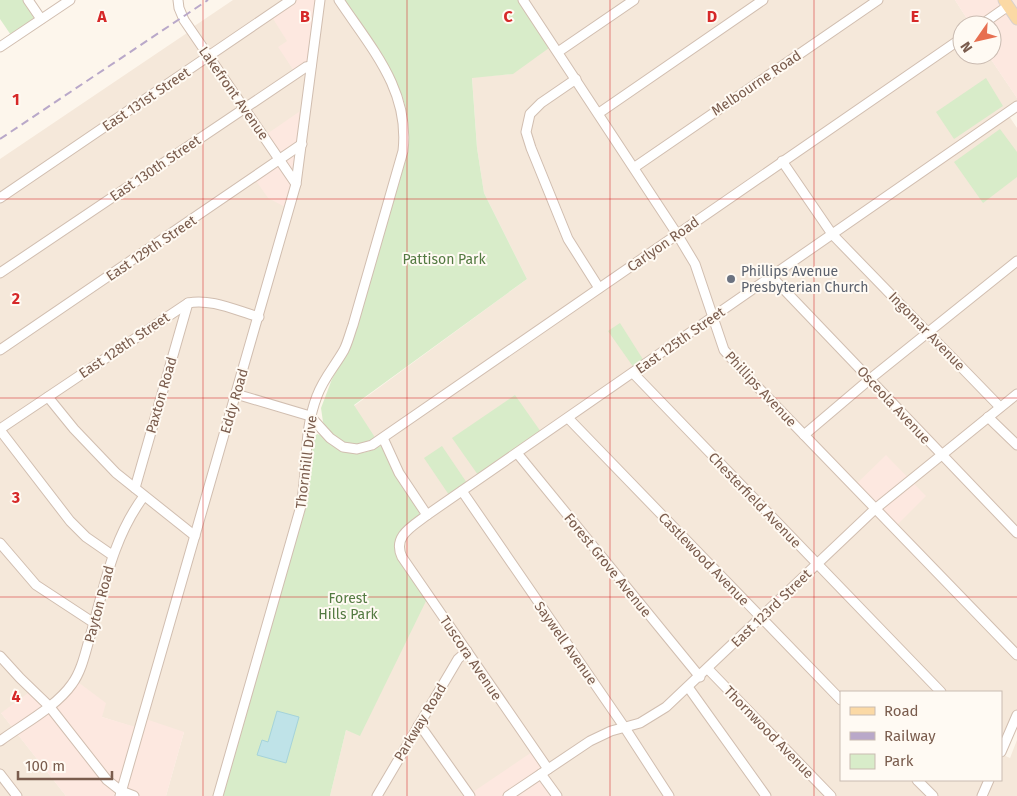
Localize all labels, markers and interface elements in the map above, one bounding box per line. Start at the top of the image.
text: A [96,7,107,26]
text: B [300,7,310,26]
text: C [503,7,513,26]
text: D [707,7,717,26]
text: E [911,7,919,26]
north arrow [952,15,1002,65]
text: N [957,38,976,56]
street label: Lakefront Avenue [195,43,272,143]
street label: Melbourne Road [708,47,804,120]
street label: East 131st Street [99,63,194,135]
text: 1 [12,90,20,109]
street label: East 130th Street [107,131,205,205]
street label: East 129th Street [103,211,200,285]
street label: Carlyon Road [624,213,703,275]
park label: Pattison Park [402,251,486,268]
place label: Phillips Avenue Presbyterian Church [741,263,868,296]
marker: Phillips Avenue Presbyterian Church [725,273,737,285]
street label: Ingomar Avenue [885,288,968,374]
text: 2 [12,289,20,308]
street label: East 125th Street [632,303,729,377]
street label: East 128th Street [76,308,174,382]
street label: Phillips Avenue [721,348,800,431]
street label: Paxton Road [142,355,181,435]
street label: Osceola Avenue [853,363,934,448]
street label: Eddy Road [217,367,252,436]
street label: Thornhill Drive [292,414,321,510]
street label: Chesterfield Avenue [705,449,805,552]
text: 3 [11,488,20,507]
street label: Castlewood Avenue [655,509,753,610]
street label: Forest Grove Avenue [560,510,655,621]
street label: Payton Road [81,564,118,644]
street label: East 123rd Street [728,565,816,651]
park label: Forest Hills Park [318,590,379,623]
street label: Saywell Avenue [531,598,601,688]
street label: Tuscora Avenue [436,613,505,704]
street label: Parkway Road [391,680,450,764]
street label: Thornwood Avenue [720,683,817,782]
text: 4 [11,687,21,706]
legend [840,691,1002,781]
text: Road [884,702,919,720]
text: Railway [884,727,936,745]
scale bar [18,748,111,780]
text: Park [884,752,914,770]
text: 100 m [25,757,65,775]

